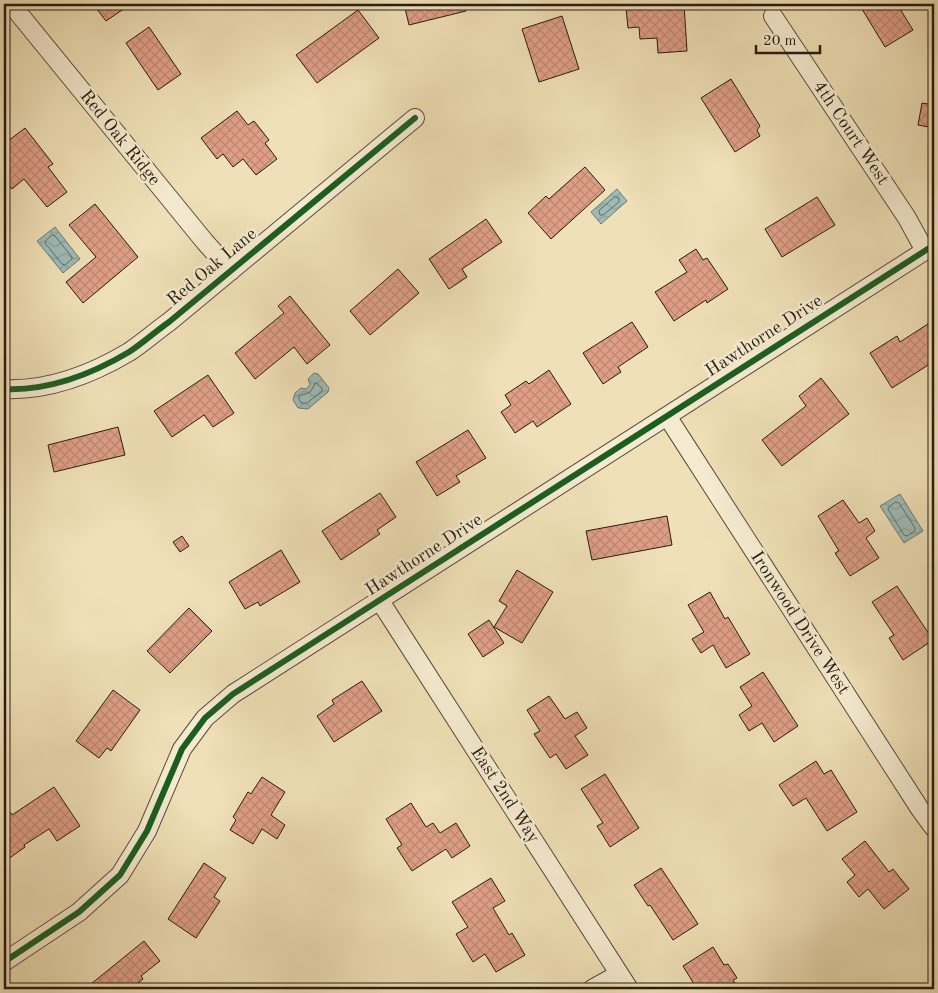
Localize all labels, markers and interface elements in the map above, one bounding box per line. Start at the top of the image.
scale bar [756,22,819,54]
text: 20 m [763,34,797,49]
street label: 4th Court West [810,78,892,188]
street label: Red Oak Ridge [76,87,164,189]
street label: Red Oak Lane [164,225,260,309]
street label: Hawthorne Drive [702,292,826,380]
street label: Hawthorne Drive [362,511,486,599]
street label: Ironwood Drive West [747,548,853,698]
street label: East 2nd Way [467,744,543,847]

